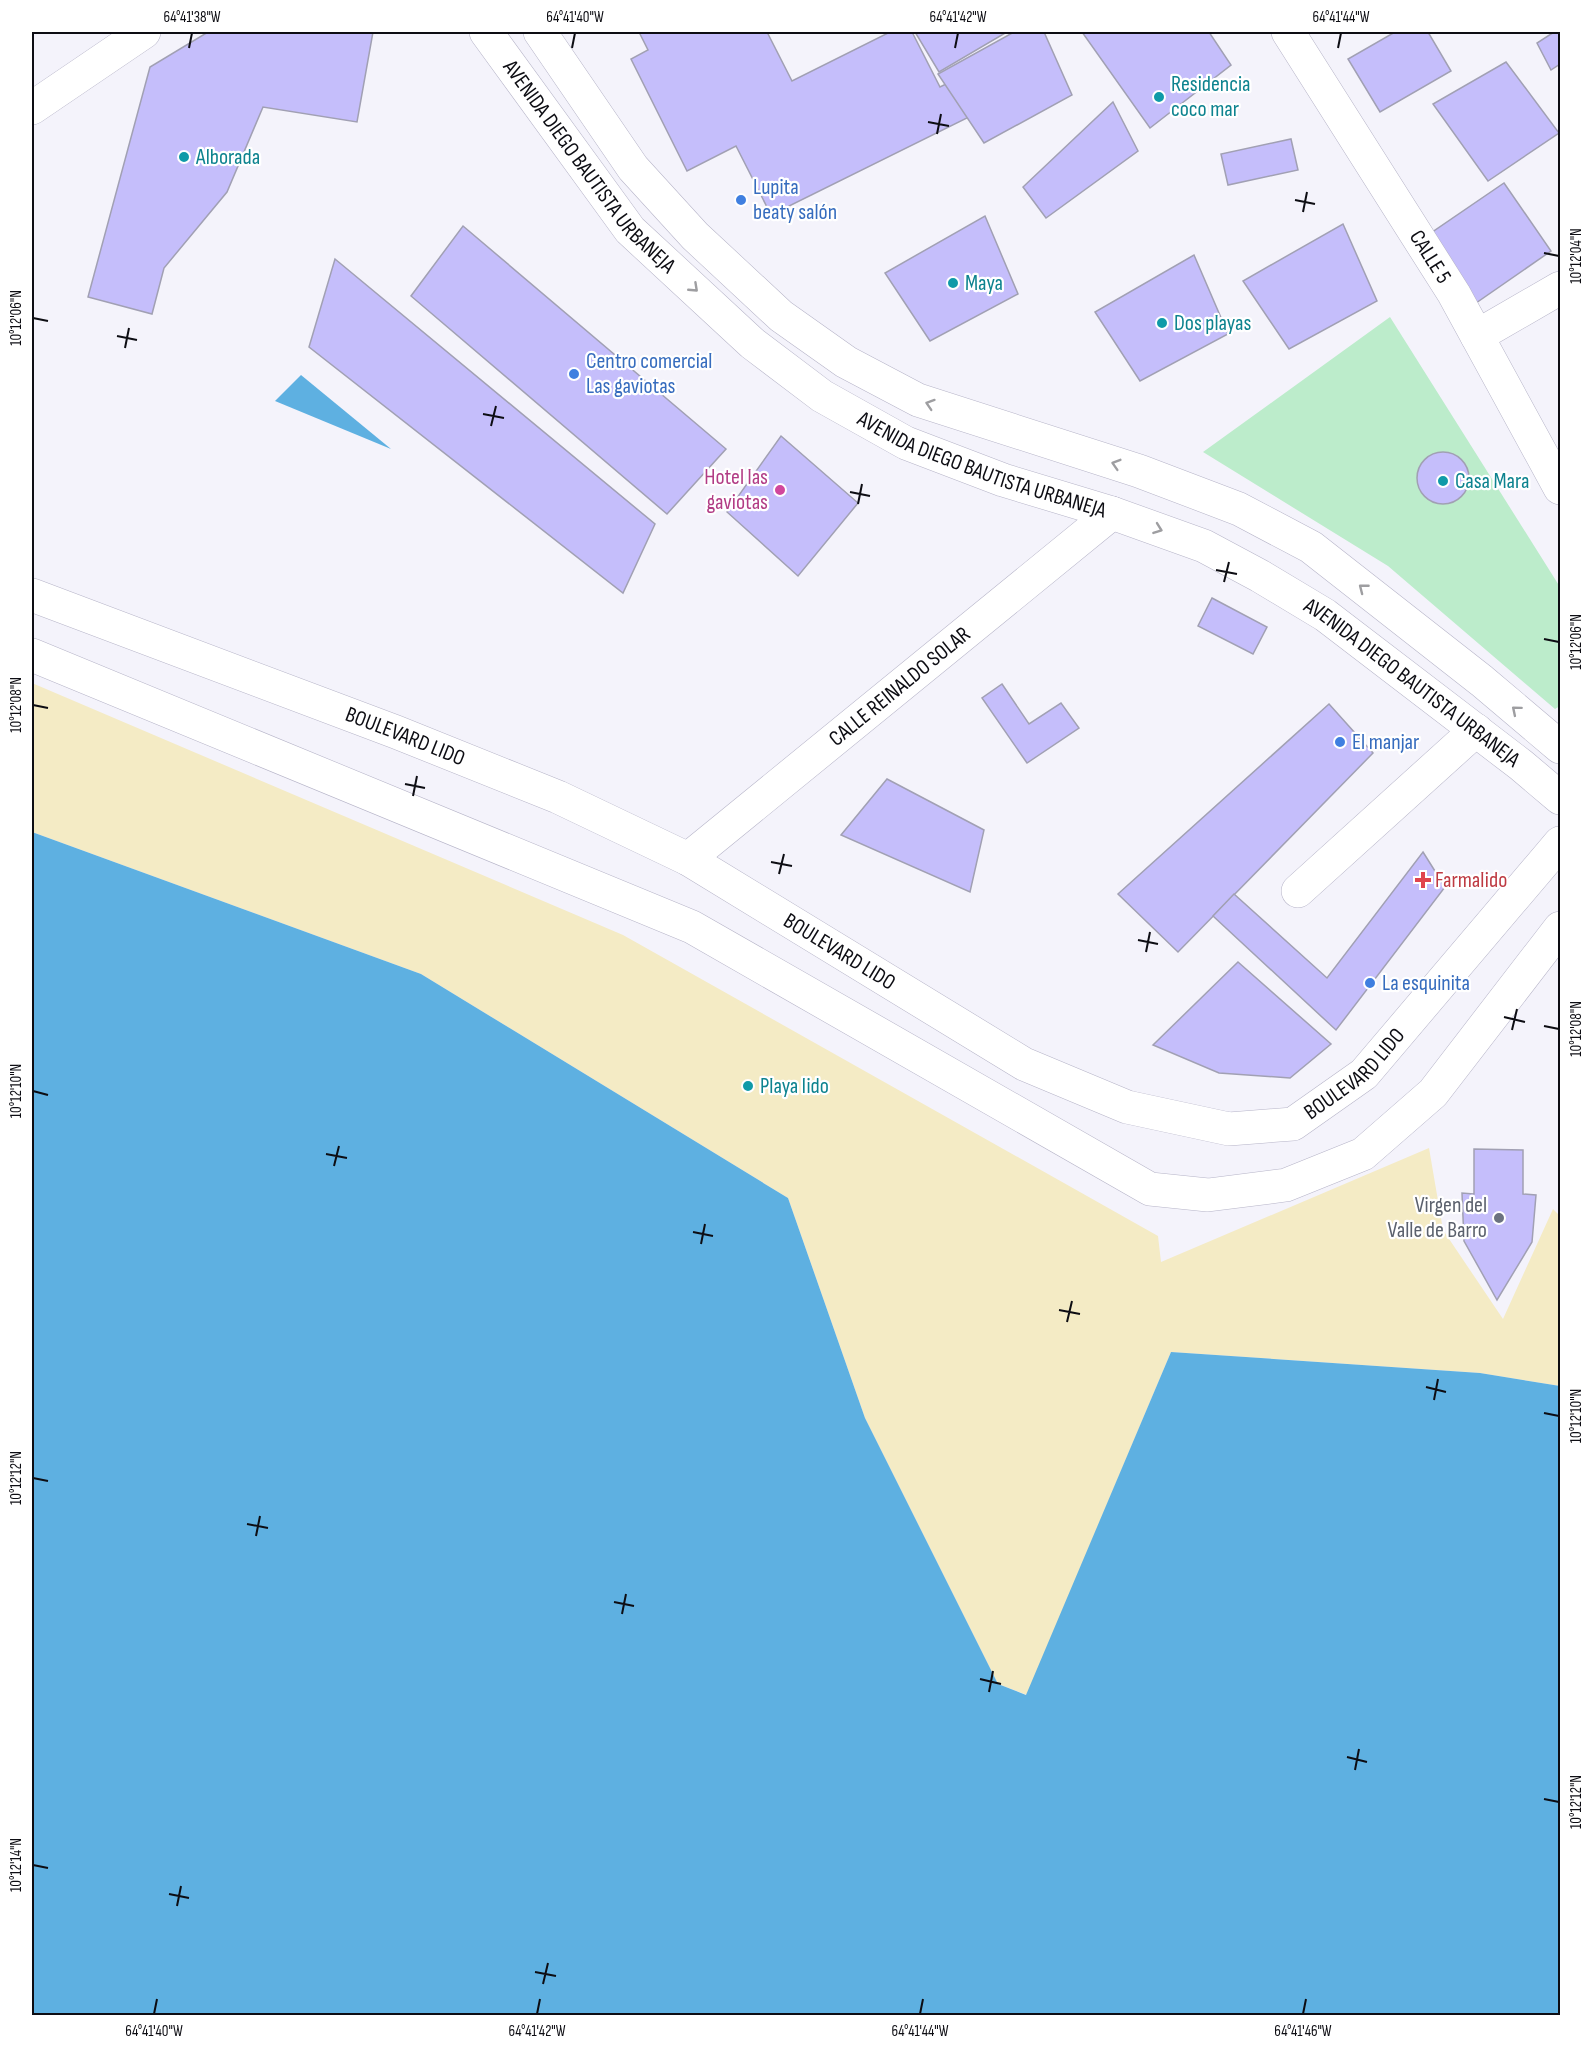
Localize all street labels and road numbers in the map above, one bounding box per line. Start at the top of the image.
street label: AVENIDA DIEGO BAUTISTA URBANEJA [497,54,682,279]
street label: CALLE 5 [1403,225,1457,288]
street label: AVENIDA DIEGO BAUTISTA URBANEJA [852,405,1110,524]
street label: AVENIDA DIEGO BAUTISTA URBANEJA [1298,592,1526,773]
street label: CALLE REINALDO SOLAR [823,621,976,752]
street label: BOULEVARD LIDO [342,701,469,772]
street label: BOULEVARD LIDO [779,907,900,996]
street label: BOULEVARD LIDO [1299,1023,1411,1125]

